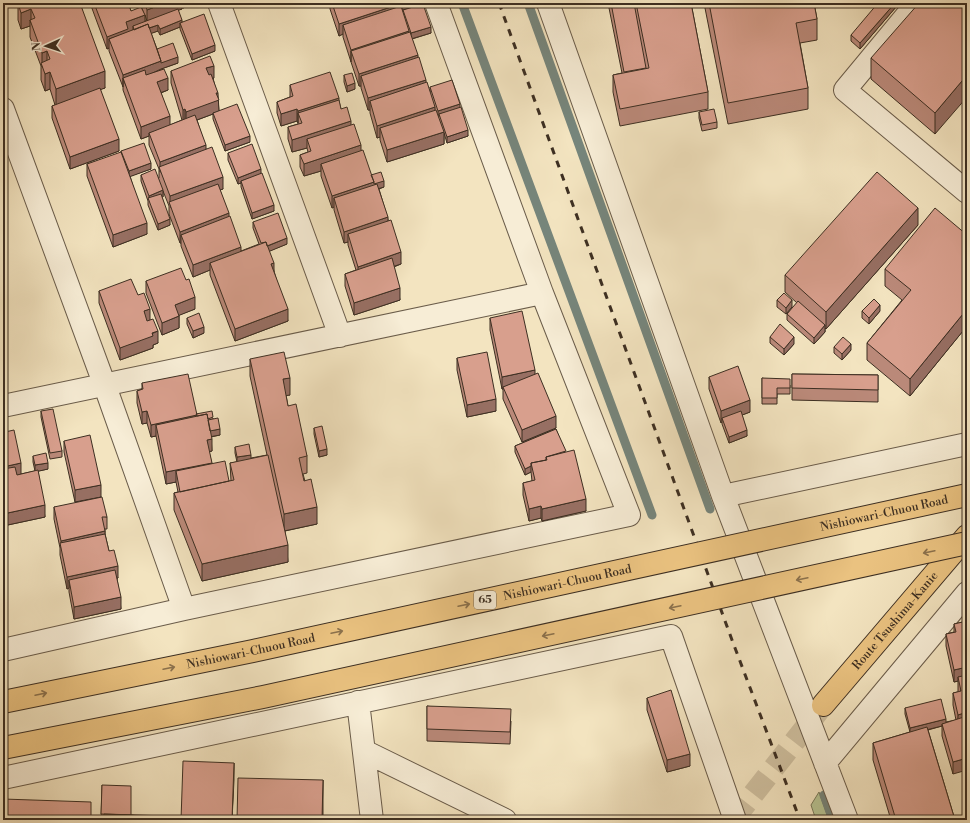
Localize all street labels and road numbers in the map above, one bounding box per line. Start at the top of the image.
street label: Nishiowari-Chuou Road [818,492,950,534]
street label: Nishiowari-Chuou Road [502,561,633,604]
street label: Route Tsushima-Kanie [849,568,941,673]
road number: 65 [474,591,496,609]
street label: Nishiowari-Chuou Road [185,630,317,672]

